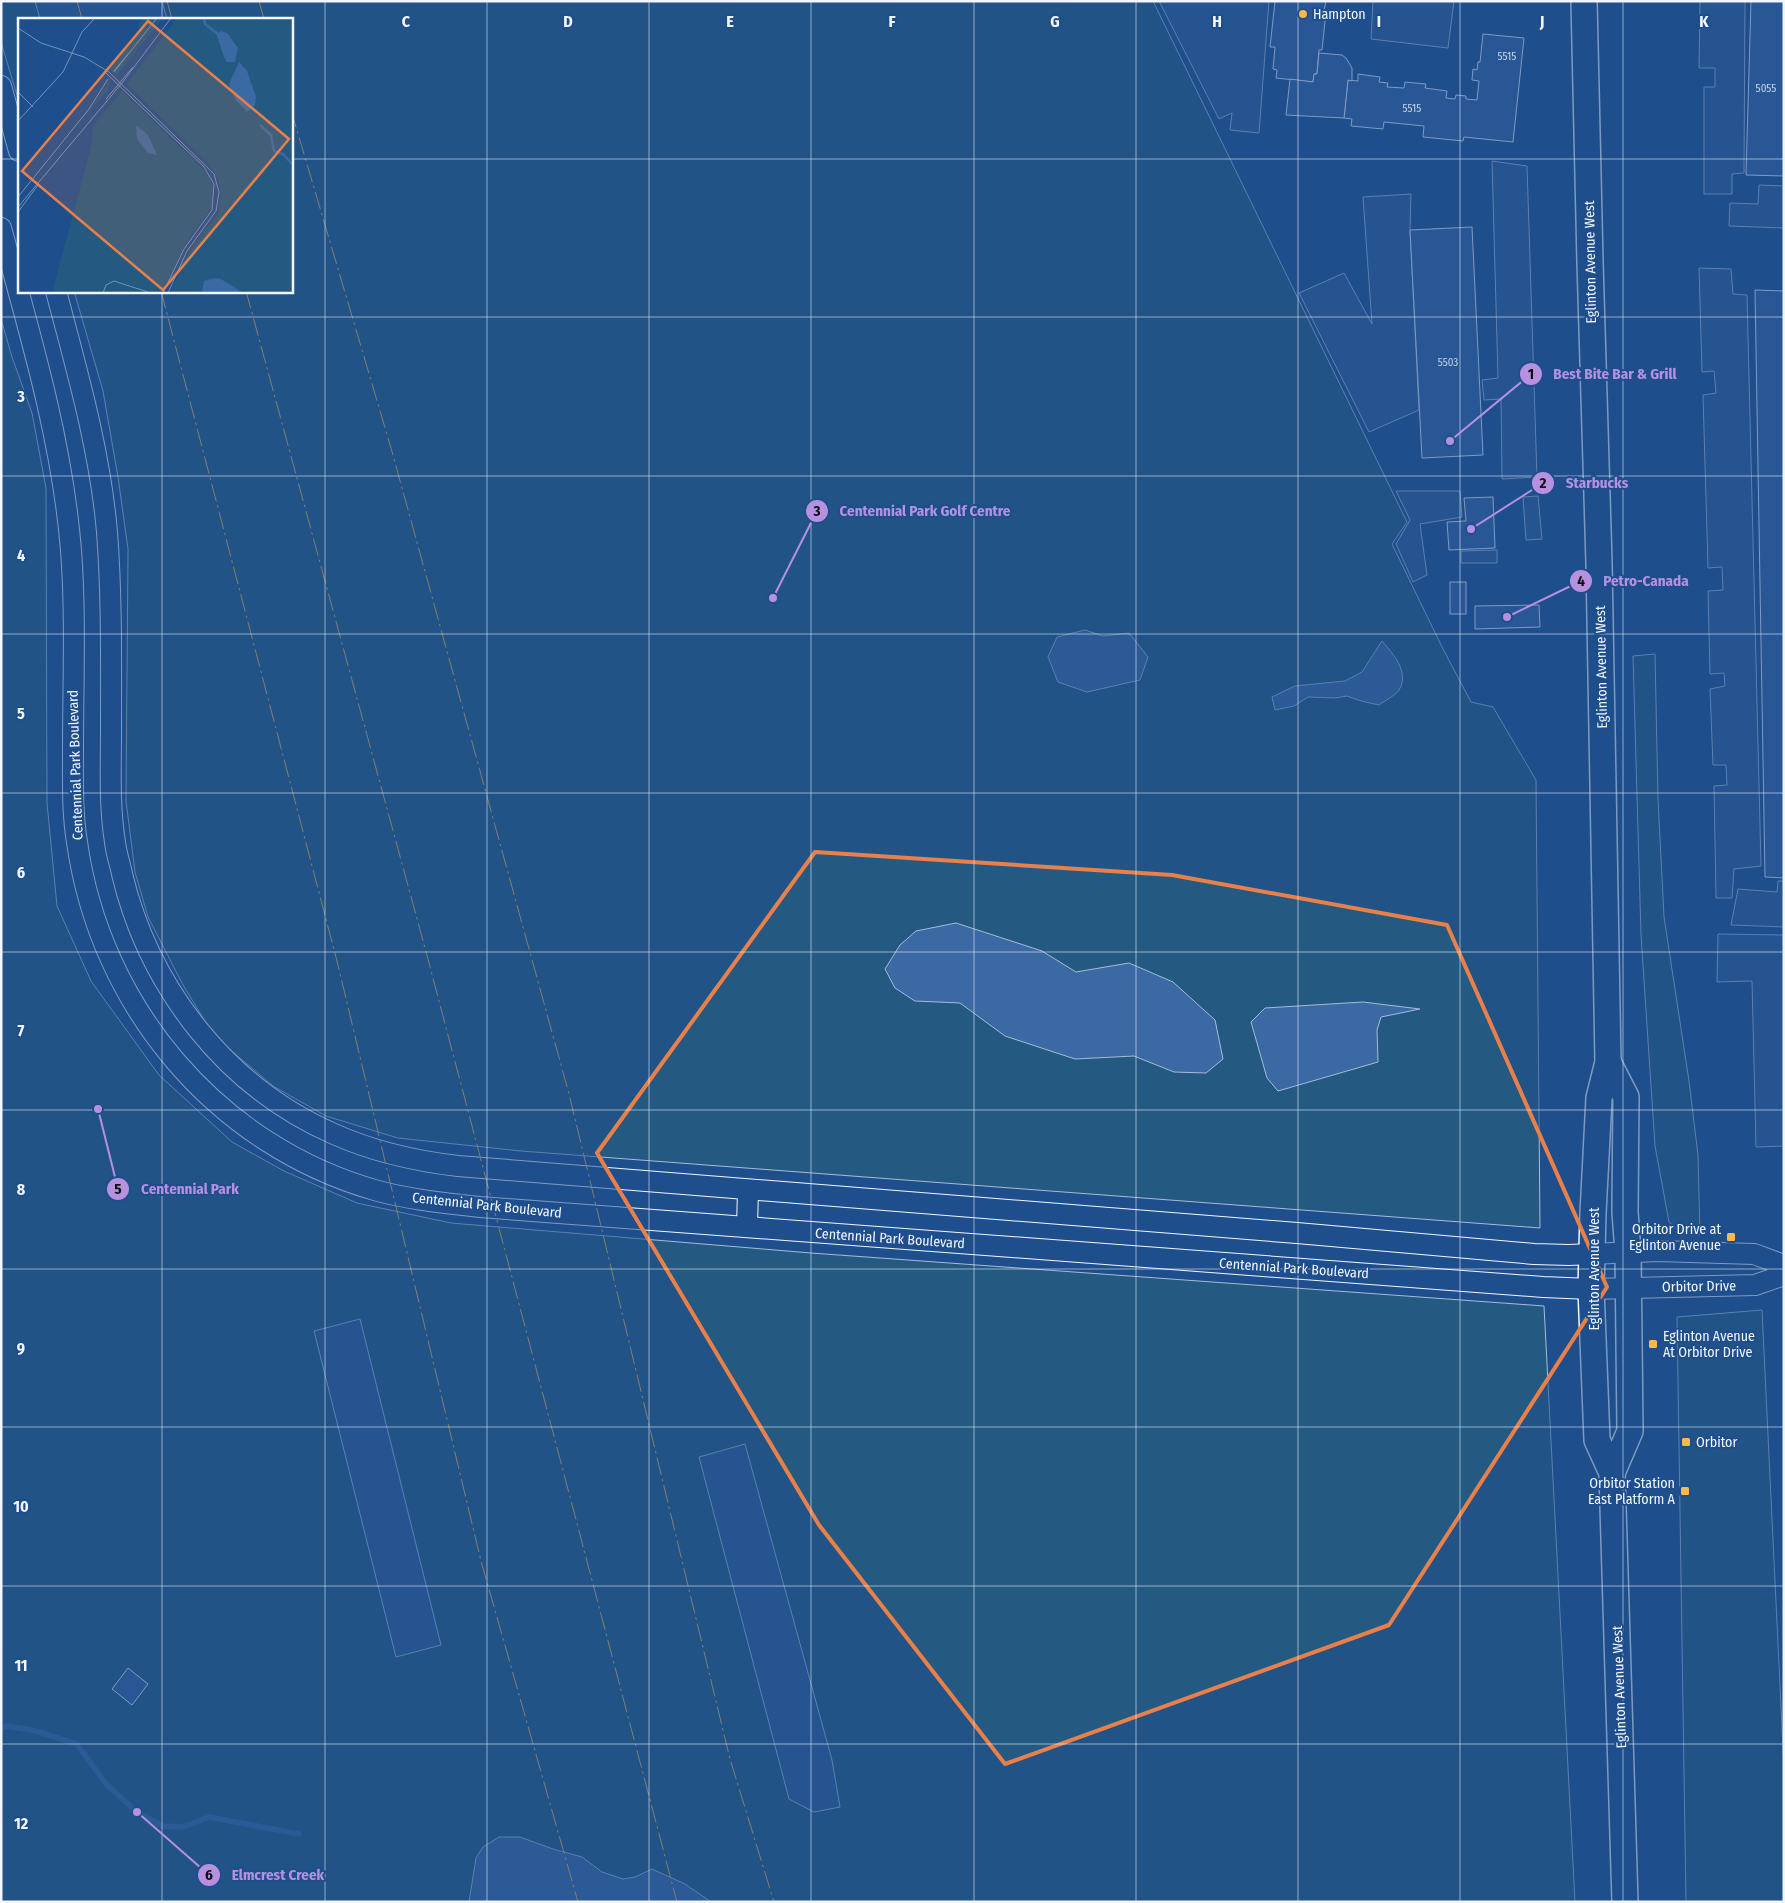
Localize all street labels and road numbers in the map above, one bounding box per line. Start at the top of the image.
street label: Eglinton Avenue West [1581,200,1600,324]
street label: Eglinton Avenue West [1592,605,1611,729]
street label: Centennial Park Boulevard [64,690,87,840]
street label: Centennial Park Boulevard [411,1189,563,1222]
street label: Eglinton Avenue West [1586,1207,1603,1331]
street label: Centennial Park Boulevard [814,1225,966,1252]
street label: Centennial Park Boulevard [1218,1255,1370,1282]
street label: Orbitor Drive [1662,1277,1736,1296]
street label: Eglinton Avenue West [1609,1625,1630,1749]

